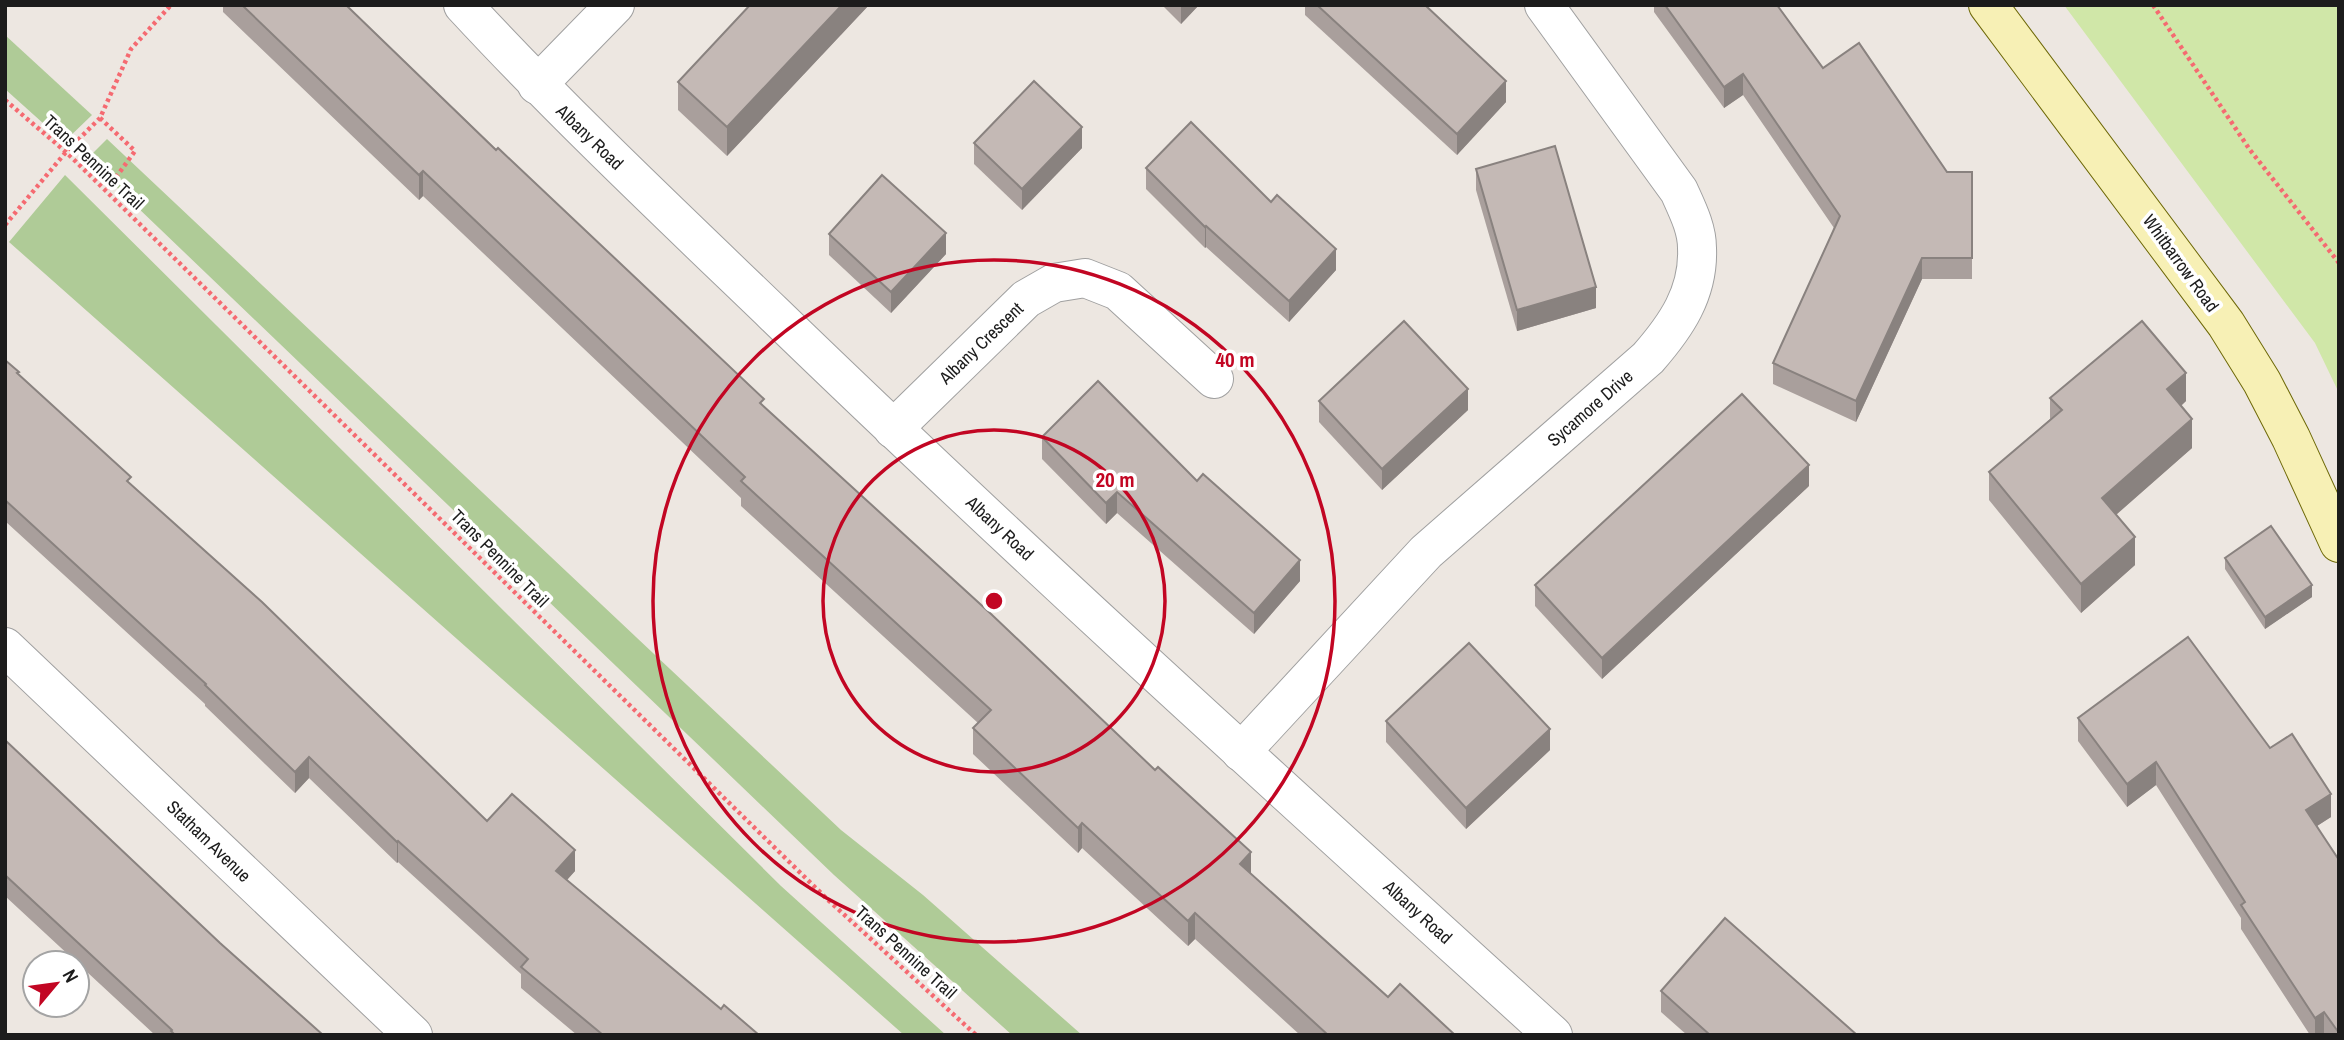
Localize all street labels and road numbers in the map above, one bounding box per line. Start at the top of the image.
street label: Albany Road [550,98,629,175]
street label: Trans Pennine Trail [38,109,150,215]
street label: Whitbarrow Road [2137,209,2225,317]
street label: Albany Crescent [933,296,1029,390]
street label: Sycamore Drive [1542,364,1638,452]
street label: Albany Road [960,489,1039,566]
street label: Trans Pennine Trail [446,504,554,612]
street label: Statham Avenue [161,794,257,888]
street label: Albany Road [1377,874,1458,950]
street label: Trans Pennine Trail [850,900,962,1004]

